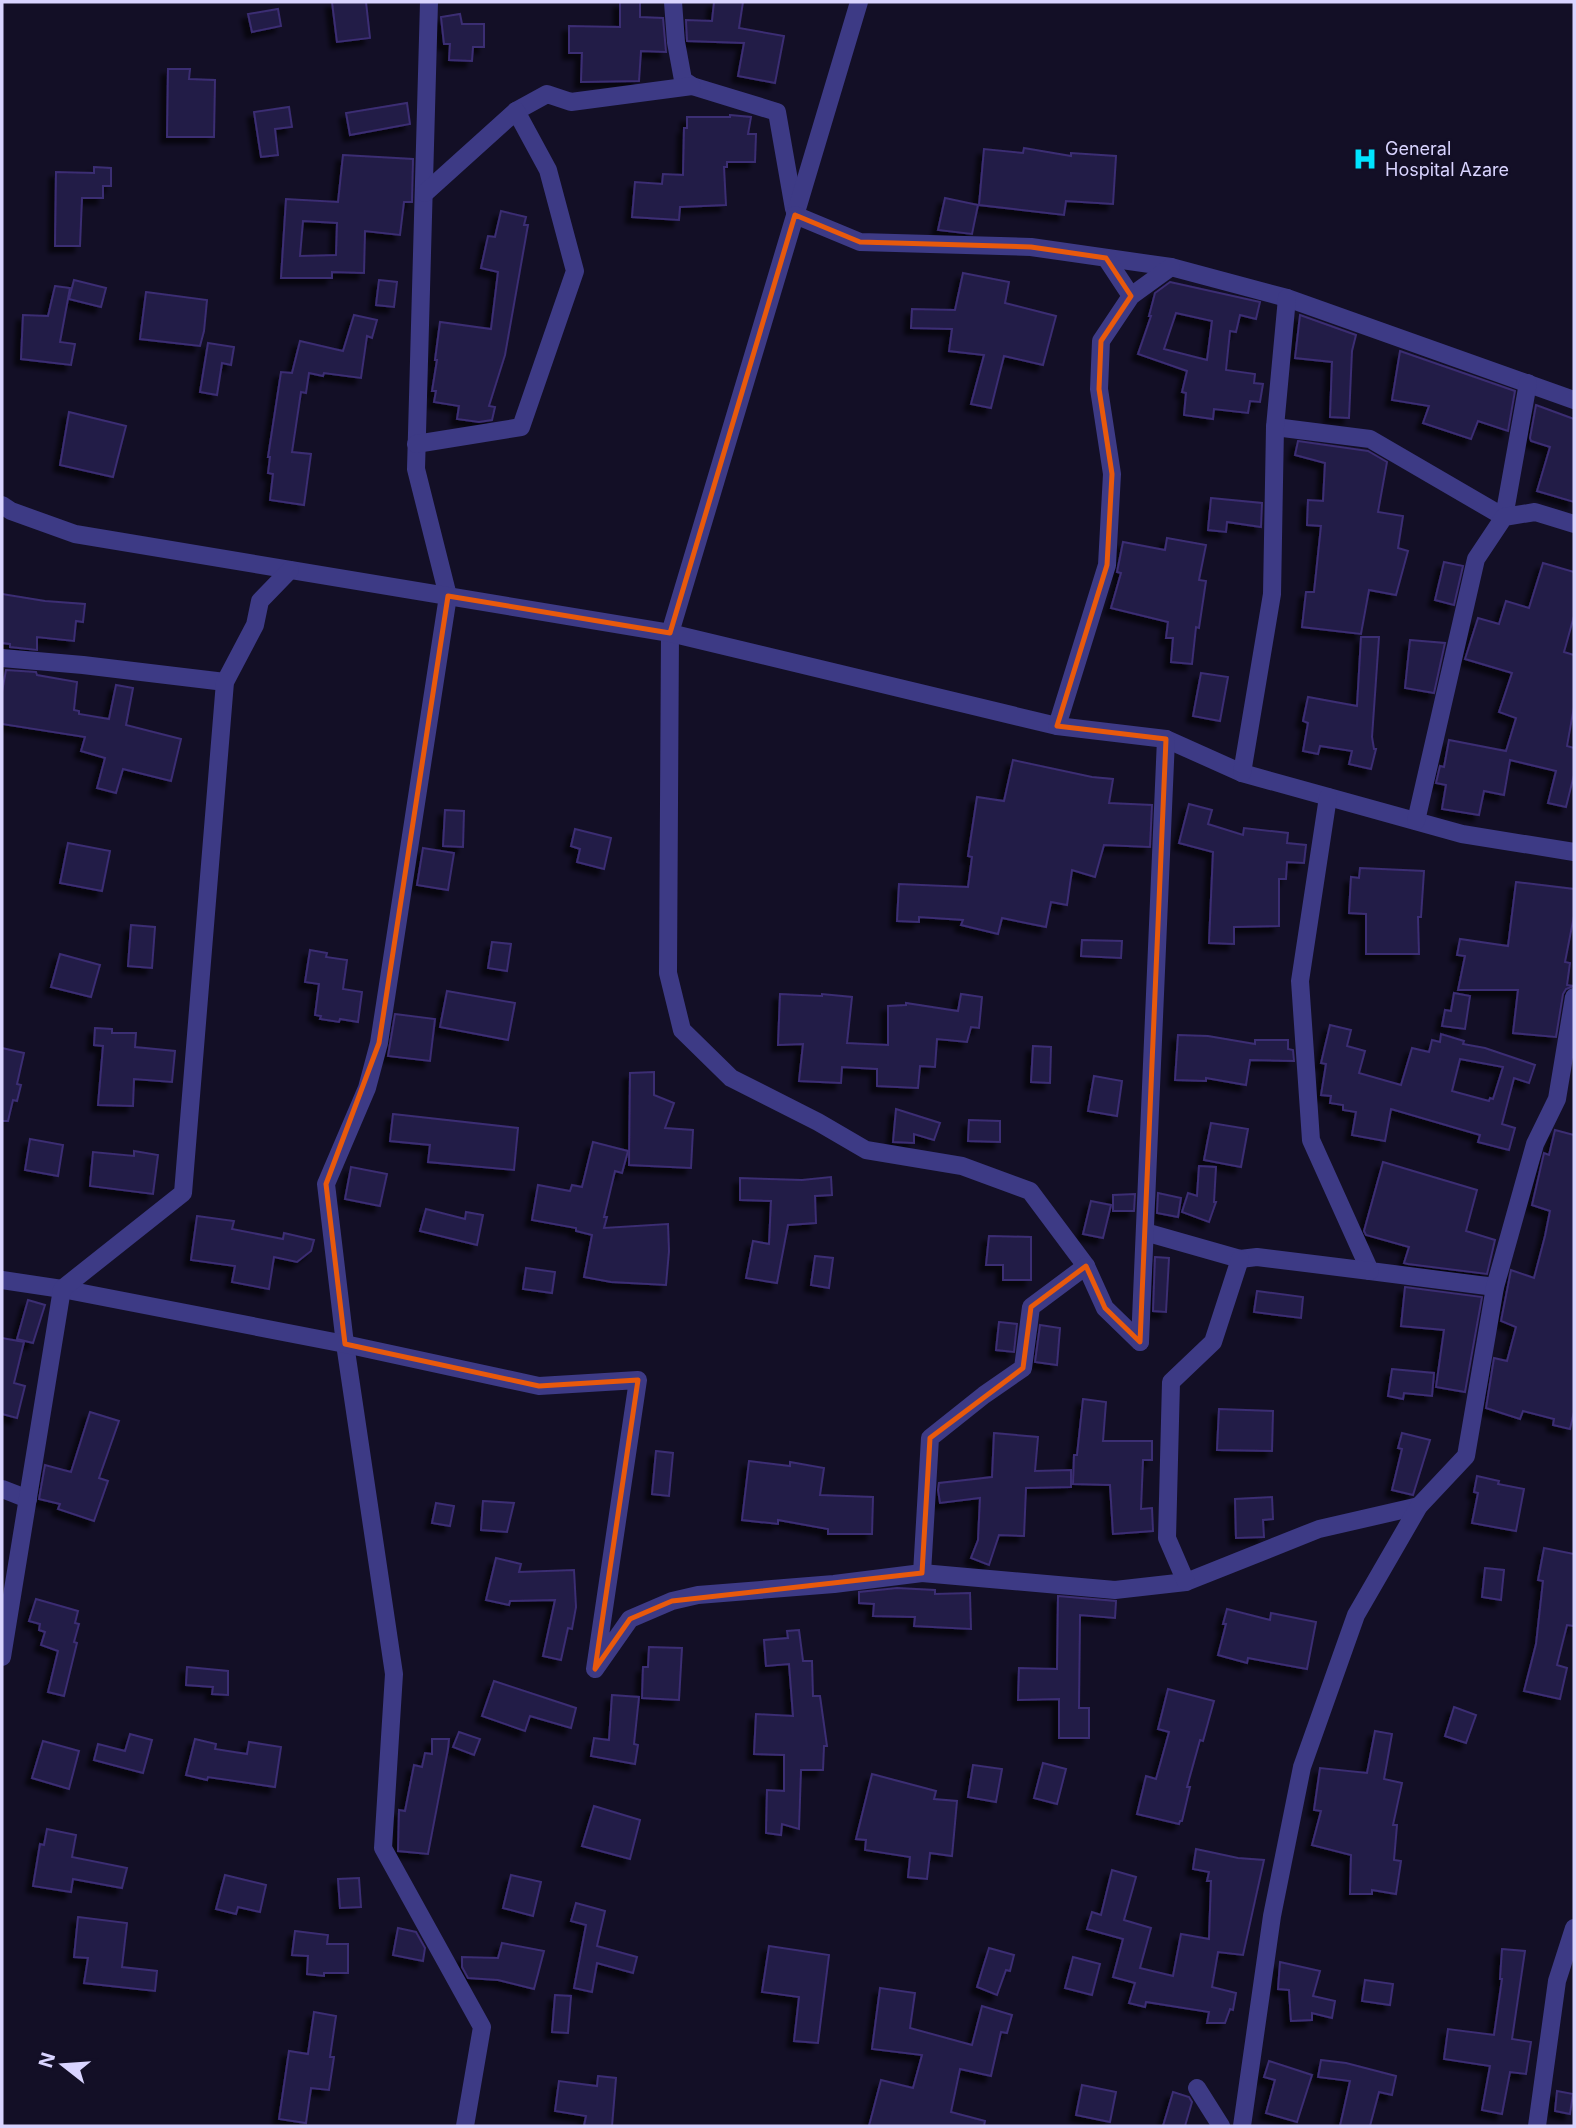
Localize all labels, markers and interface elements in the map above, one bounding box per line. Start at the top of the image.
place label: General Hospital Azare [1385,138,1509,180]
hospital icon: General Hospital Azare [1351,145,1379,173]
north arrow [28,2030,98,2100]
text: N [34,2050,60,2070]

